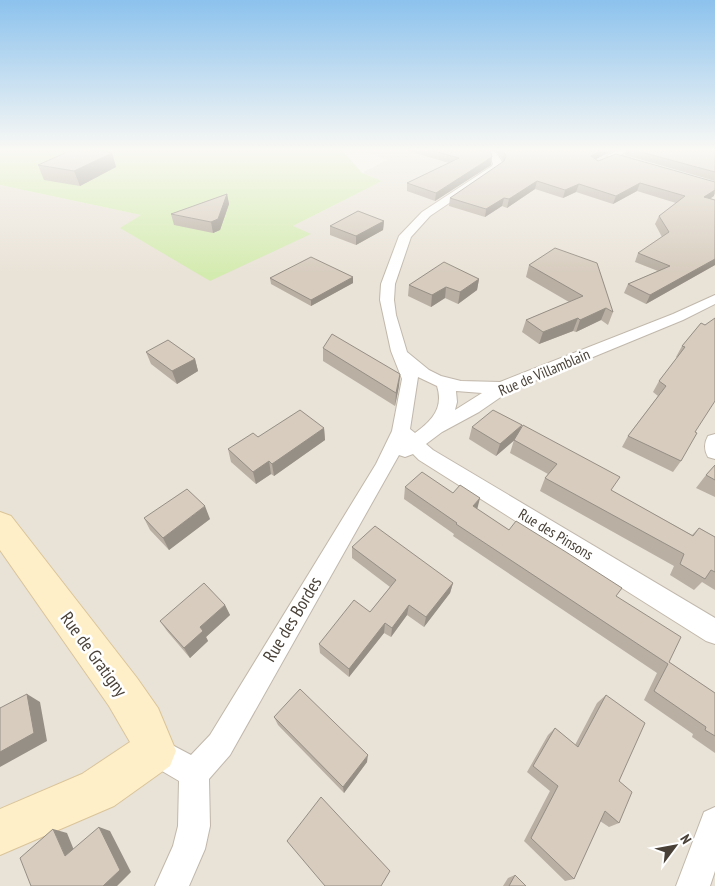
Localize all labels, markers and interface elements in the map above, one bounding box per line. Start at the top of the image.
street label: Rue de Villamblain [495,344,593,400]
street label: Rue des Pinsons [515,504,597,564]
street label: Rue des Bordes [258,572,326,666]
street label: Rue de Gratigny [56,607,133,701]
north arrow [650,821,700,871]
text: N [676,831,696,847]

